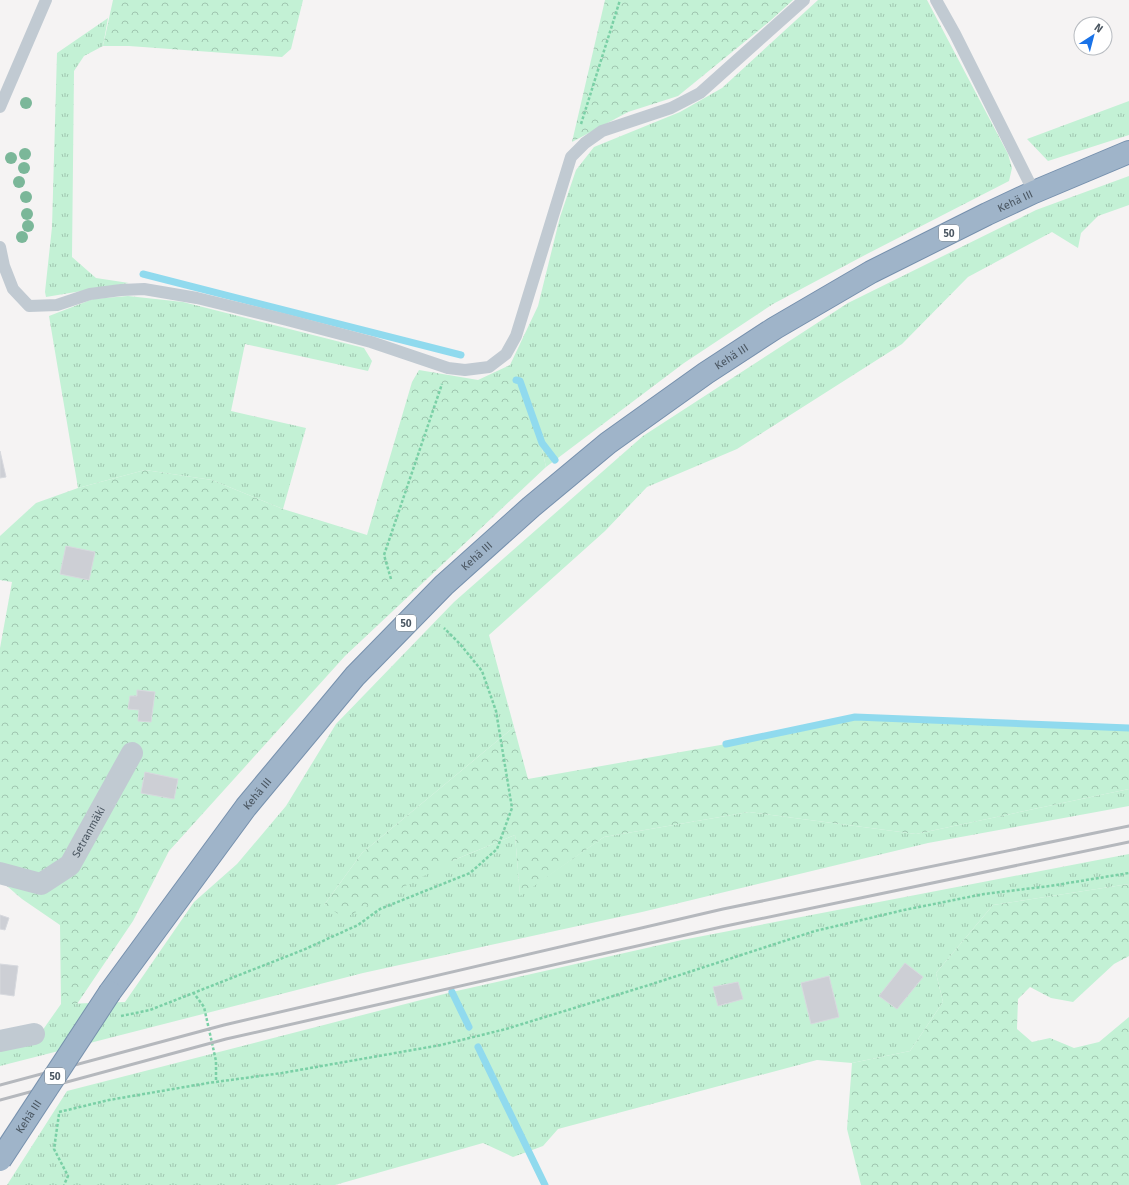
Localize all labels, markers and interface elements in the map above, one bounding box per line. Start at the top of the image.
north arrow [1073,16,1113,56]
text: N [1092,21,1105,36]
street label: Kehä III [996,187,1035,215]
road number: 50 [939,225,959,241]
street label: Kehä III [712,341,751,373]
street label: Kehä III [459,539,495,574]
road number: 50 [396,615,416,631]
street label: Kehä III [241,775,274,812]
street label: Setranmäki [69,804,108,860]
road number: 50 [45,1068,65,1084]
street label: Kehä III [13,1098,45,1136]

